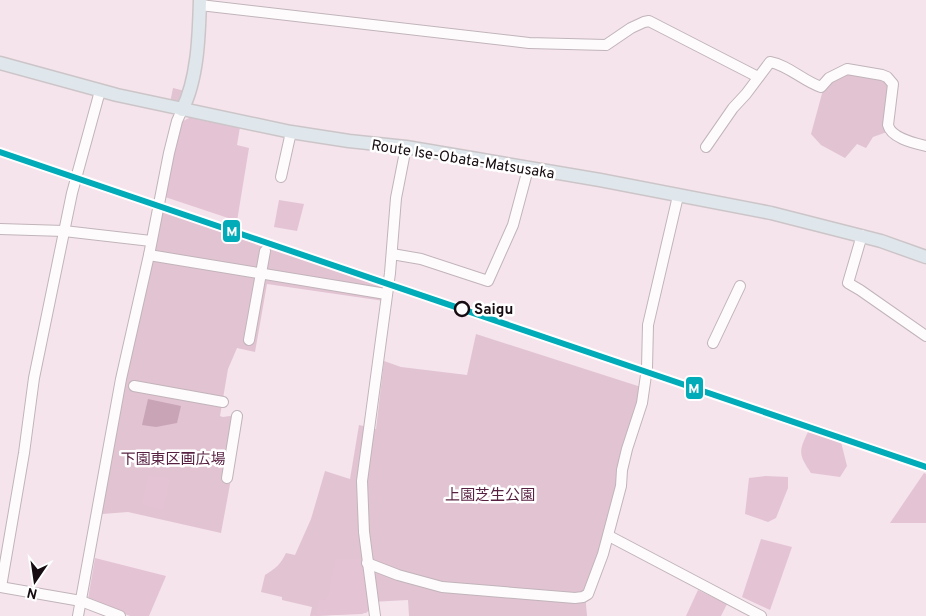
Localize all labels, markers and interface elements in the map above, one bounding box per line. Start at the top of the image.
street label: Route Ise-Obata-Matsusaka [370,137,556,184]
line badge: M [222,219,241,243]
text: M [226,224,238,241]
marker: Saigu [454,301,470,317]
place label: Saigu [474,301,513,320]
line badge: M [685,376,704,400]
text: M [688,381,700,398]
park label: 下園東区画広場 [120,451,226,470]
park label: 上園芝生公園 [445,487,535,506]
north arrow [10,556,60,606]
text: N [26,583,39,602]

